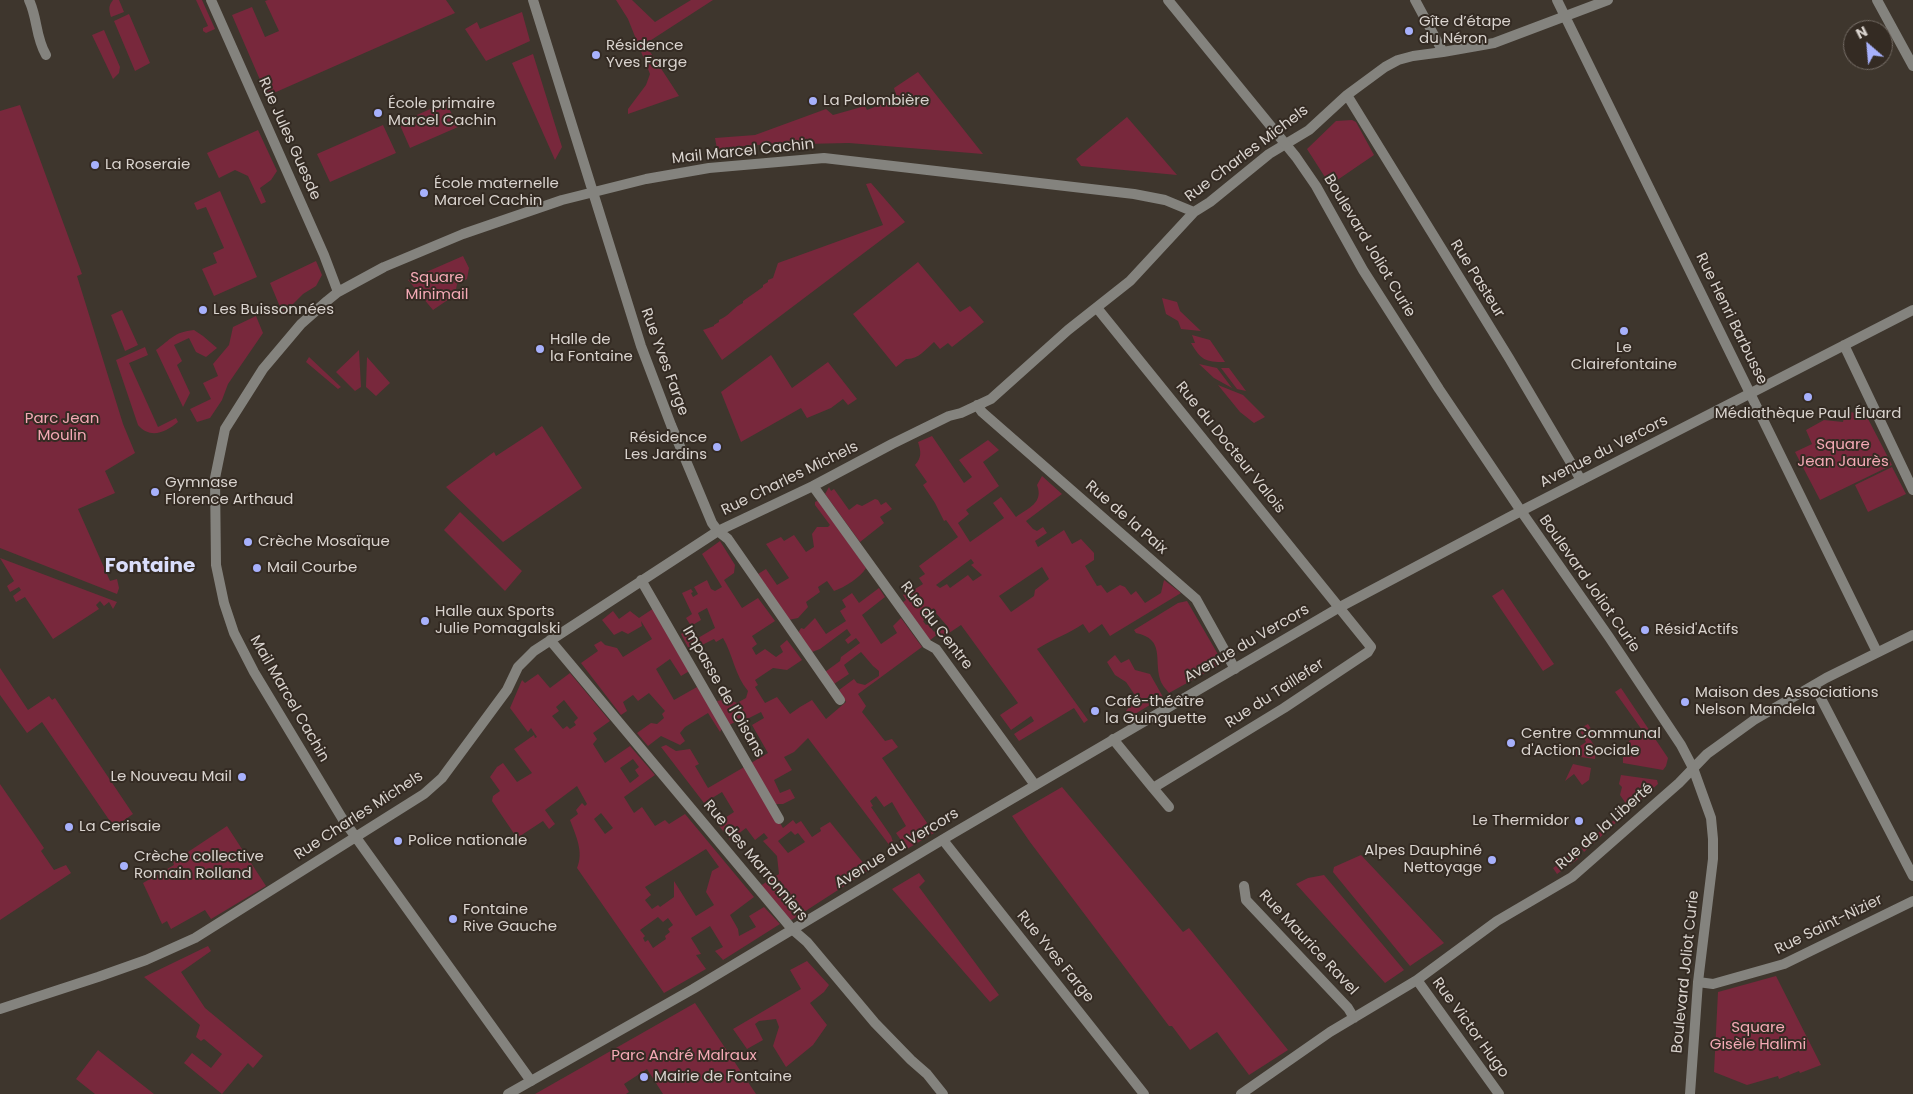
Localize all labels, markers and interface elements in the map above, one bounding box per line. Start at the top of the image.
place label: Gîte d’étape du Néron [1419,13,1511,48]
north arrow [1843,20,1893,70]
text: N [1852,21,1871,44]
marker: Gîte d’étape du Néron [1403,25,1415,37]
place label: Résidence Yves Farge [606,37,687,72]
marker: Résidence Yves Farge [590,49,602,61]
street label: Rue Jules Guesde [254,75,324,203]
place label: La Palombière [823,92,929,110]
place label: École primaire Marcel Cachin [388,95,496,130]
marker: La Palombière [807,95,819,107]
street label: Rue Charles Michels [1182,102,1312,206]
marker: École primaire Marcel Cachin [372,107,384,119]
street label: Mail Marcel Cachin [671,136,815,168]
place label: La Roseraie [105,156,190,174]
marker: La Roseraie [89,159,101,171]
street label: Boulevard Joliot Curie [1319,171,1419,321]
place label: École maternelle Marcel Cachin [434,175,559,210]
marker: École maternelle Marcel Cachin [418,187,430,199]
street label: Rue Pasteur [1446,237,1508,321]
street label: Rue Henri Barbusse [1691,250,1771,388]
park label: Square Minimail [406,269,468,304]
place label: Les Buissonnées [213,301,334,319]
marker: Les Buissonnées [197,304,209,316]
street label: Rue Yves Farge [636,306,692,418]
marker: Le Clairefontaine [1618,325,1630,337]
place label: Halle de la Fontaine [550,331,633,366]
place label: Le Clairefontaine [1571,339,1677,374]
marker: Halle de la Fontaine [534,343,546,355]
street label: Rue du Docteur Valois [1171,379,1289,517]
marker: Médiathèque Paul Éluard [1802,391,1814,403]
place label: Médiathèque Paul Éluard [1715,405,1901,423]
park label: Parc Jean Moulin [25,410,99,445]
street label: Avenue du Vercors [1537,412,1671,492]
place label: Résidence Les Jardins [624,429,707,464]
park label: Square Jean Jaurès [1797,436,1889,471]
street label: Rue Charles Michels [719,438,861,520]
marker: Résidence Les Jardins [711,441,723,453]
place label: Gymnase Florence Arthaud [165,474,293,509]
street label: Rue de la Paix [1081,477,1171,559]
marker: Gymnase Florence Arthaud [149,486,161,498]
street label: Boulevard Joliot Curie [1535,512,1643,656]
place label: Crèche Mosaïque [258,533,390,551]
marker: Crèche Mosaïque [242,536,254,548]
district label: Fontaine [105,555,195,579]
place label: Mail Courbe [267,559,357,577]
marker: Mail Courbe [251,562,263,574]
street label: Rue du Centre [896,578,976,674]
street label: Avenue du Vercors [1181,601,1313,687]
place label: Halle aux Sports Julie Pomagalski [435,603,560,638]
marker: Halle aux Sports Julie Pomagalski [419,615,431,627]
place label: Résid'Actifs [1655,621,1739,639]
street label: Impasse de l'Oisans [678,623,768,761]
marker: Résid'Actifs [1639,624,1651,636]
street label: Mail Marcel Cachin [245,633,333,765]
street label: Rue du Taillefer [1222,655,1328,733]
place label: Maison des Associations Nelson Mandela [1695,684,1879,719]
place label: Café-théâtre la Guinguette [1105,693,1207,728]
marker: Maison des Associations Nelson Mandela [1679,696,1691,708]
marker: Café-théâtre la Guinguette [1089,705,1101,717]
place label: Centre Communal d'Action Sociale [1521,725,1661,760]
marker: Centre Communal d'Action Sociale [1505,737,1517,749]
place label: Le Nouveau Mail [111,768,232,786]
street label: Rue Charles Michels [291,768,427,864]
marker: Le Nouveau Mail [236,771,248,783]
street label: Rue de la Liberté [1553,780,1657,874]
street label: Rue des Marronniers [699,797,811,925]
street label: Avenue du Vercors [832,805,962,893]
place label: Le Thermidor [1472,812,1569,830]
marker: Le Thermidor [1573,815,1585,827]
place label: La Cerisaie [79,818,161,836]
marker: La Cerisaie [63,821,75,833]
place label: Police nationale [408,832,527,850]
marker: Police nationale [392,835,404,847]
place label: Alpes Dauphiné Nettoyage [1364,842,1482,877]
place label: Crèche collective Romain Rolland [134,848,264,883]
marker: Alpes Dauphiné Nettoyage [1486,854,1498,866]
marker: Crèche collective Romain Rolland [118,860,130,872]
street label: Rue Maurice Ravel [1255,887,1361,999]
street label: Boulevard Joliot Curie [1669,890,1703,1054]
street label: Rue Saint-Nizier [1772,891,1886,959]
place label: Fontaine Rive Gauche [463,901,557,936]
street label: Rue Yves Farge [1012,907,1098,1007]
marker: Fontaine Rive Gauche [447,913,459,925]
street label: Rue Victor Hugo [1428,974,1512,1082]
park label: Square Gisèle Halimi [1710,1019,1806,1054]
park label: Parc André Malraux [611,1047,757,1065]
place label: Mairie de Fontaine [654,1068,792,1086]
marker: Mairie de Fontaine [638,1071,650,1083]

